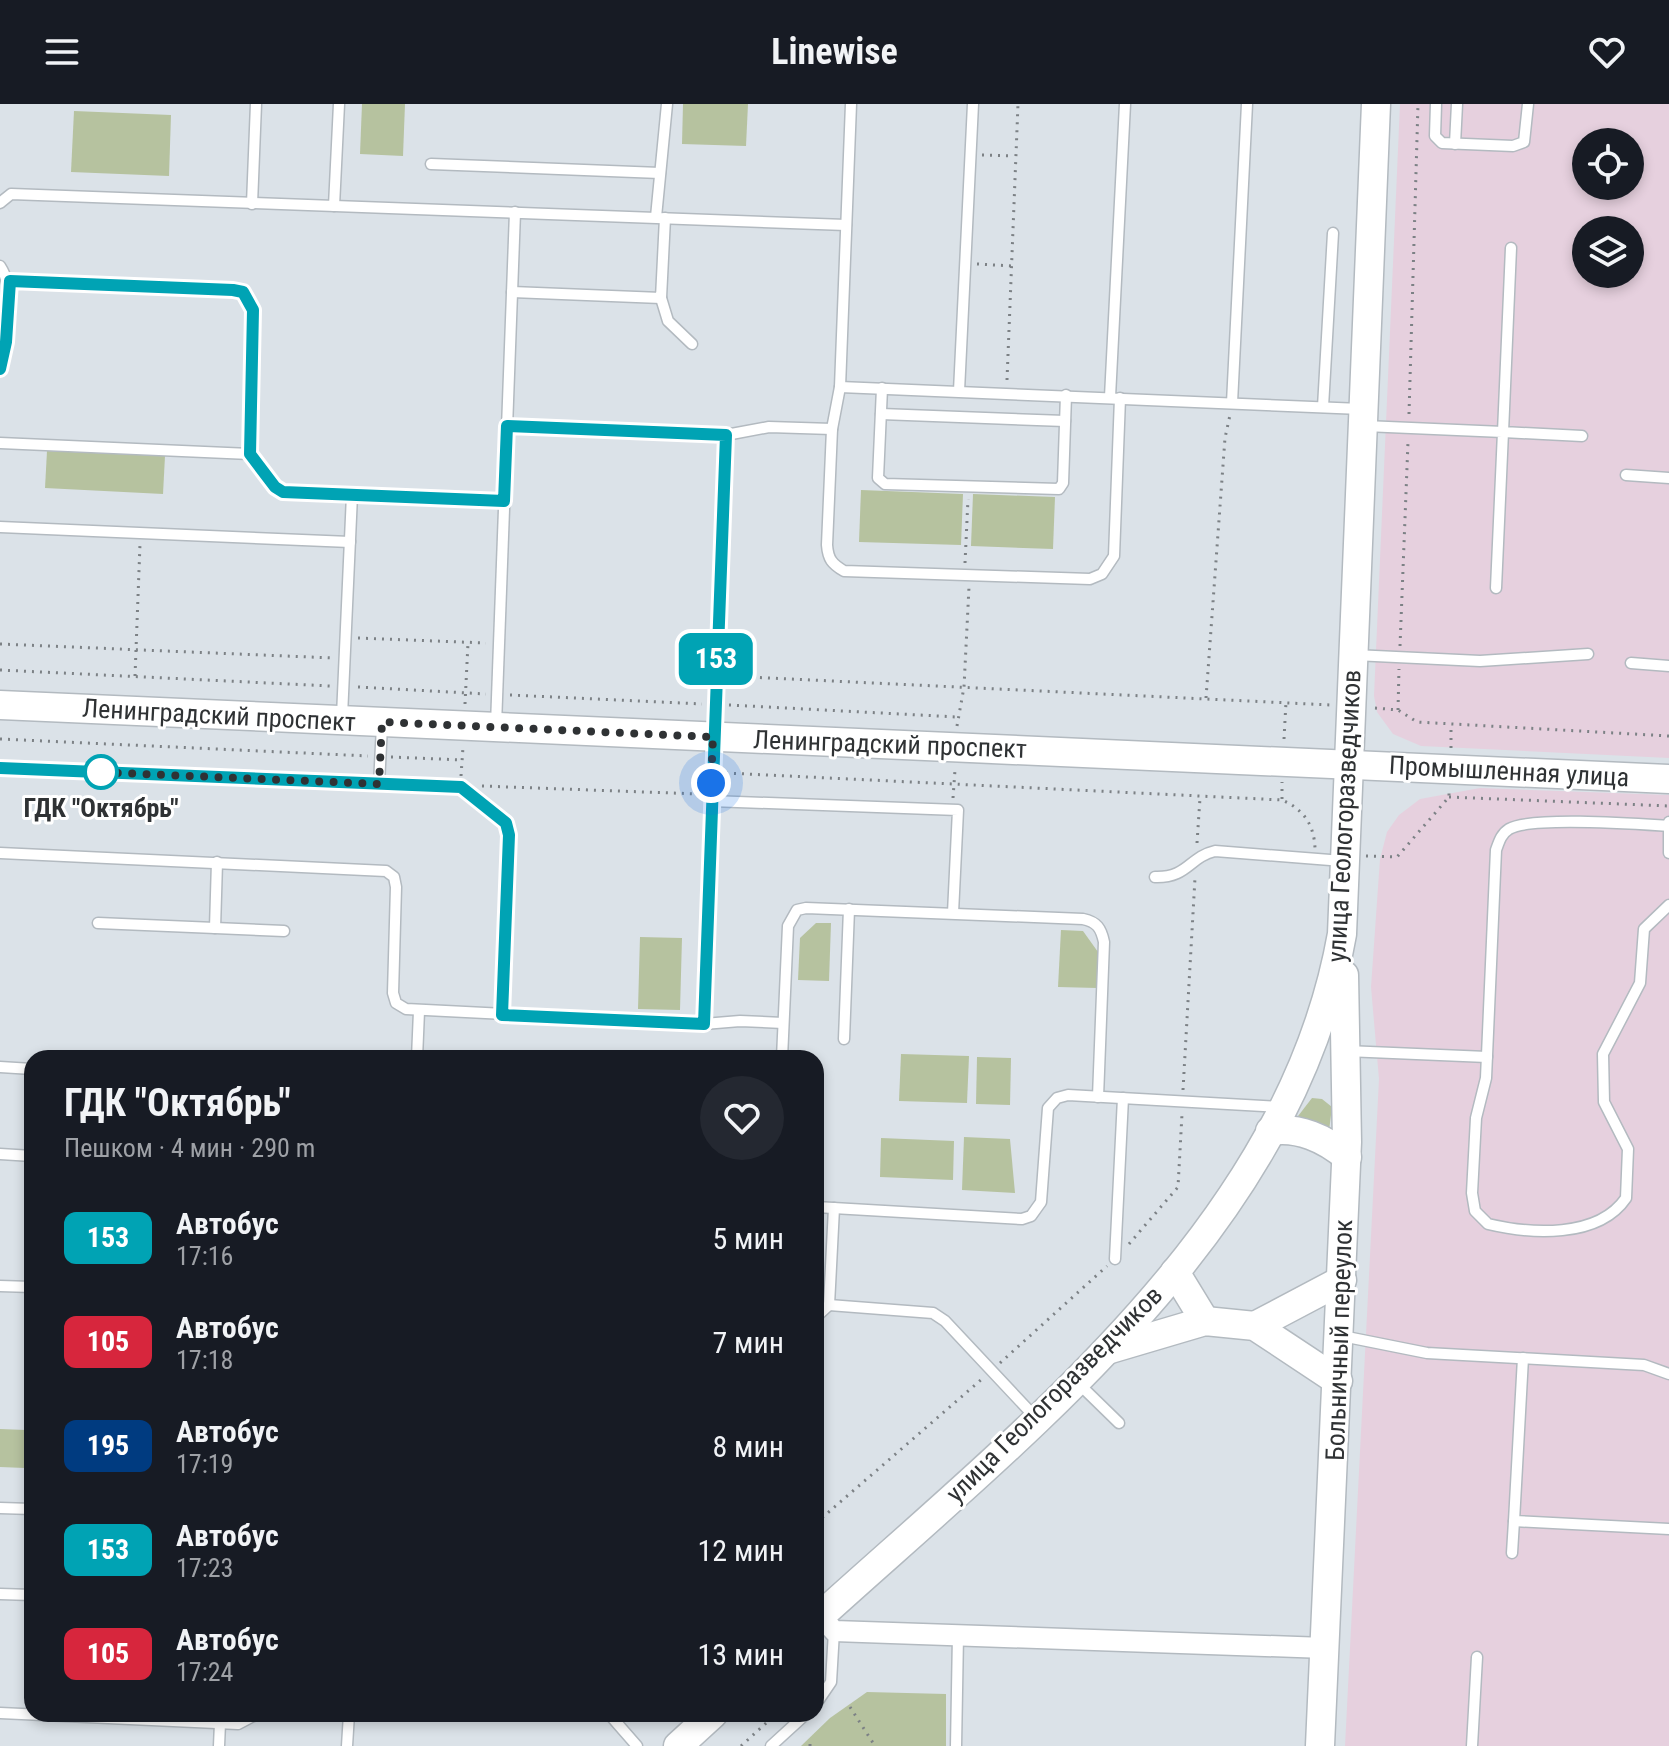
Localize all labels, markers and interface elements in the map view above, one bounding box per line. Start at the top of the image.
icon: menu [40,30,84,74]
icon: heart [1585,30,1629,74]
text: Linewise [771,31,898,73]
map controls [1572,128,1644,288]
button: locate [1572,128,1644,200]
button: layers [1572,216,1644,288]
line badge: 153 [670,633,762,685]
text: 153 [695,642,737,675]
street label: улица Геологоразведчиков [1321,669,1367,963]
street label: Ленинградский проспект [81,693,357,737]
street label: Ленинградский проспект [753,724,1027,764]
street label: Промышленная улица [1388,750,1630,792]
marker: ГДК "Октябрь" [84,755,118,789]
your location [691,763,731,803]
place label: ГДК "Октябрь" [23,793,179,823]
button: heart [700,1076,784,1160]
text: ГДК "Октябрь" [64,1081,291,1125]
text: Пешком · 4 мин · 290 m [64,1133,315,1163]
text: Автобус [176,1206,279,1241]
street label: Больничный переулок [1320,1218,1358,1461]
text: 153 [87,1221,129,1254]
text: 5 мин [712,1221,784,1256]
text: 17:16 [176,1241,233,1271]
street label: улица Геологоразведчиков [940,1280,1168,1508]
text: Автобус [176,1310,279,1345]
text: 105 [87,1325,129,1358]
text: 7 мин [712,1325,784,1360]
text: 17:18 [176,1345,233,1375]
text: Автобус [176,1414,279,1449]
text: 195 [87,1429,129,1462]
text: 8 мин [712,1429,784,1464]
text: 17:19 [176,1449,233,1479]
text: Автобус [176,1518,279,1553]
text: 153 [87,1533,129,1566]
text: 12 мин [698,1533,784,1568]
text: 17:23 [176,1553,233,1583]
text: Автобус [176,1622,279,1657]
text: 105 [87,1637,129,1670]
text: 13 мин [698,1637,784,1672]
text: 17:24 [176,1657,233,1687]

